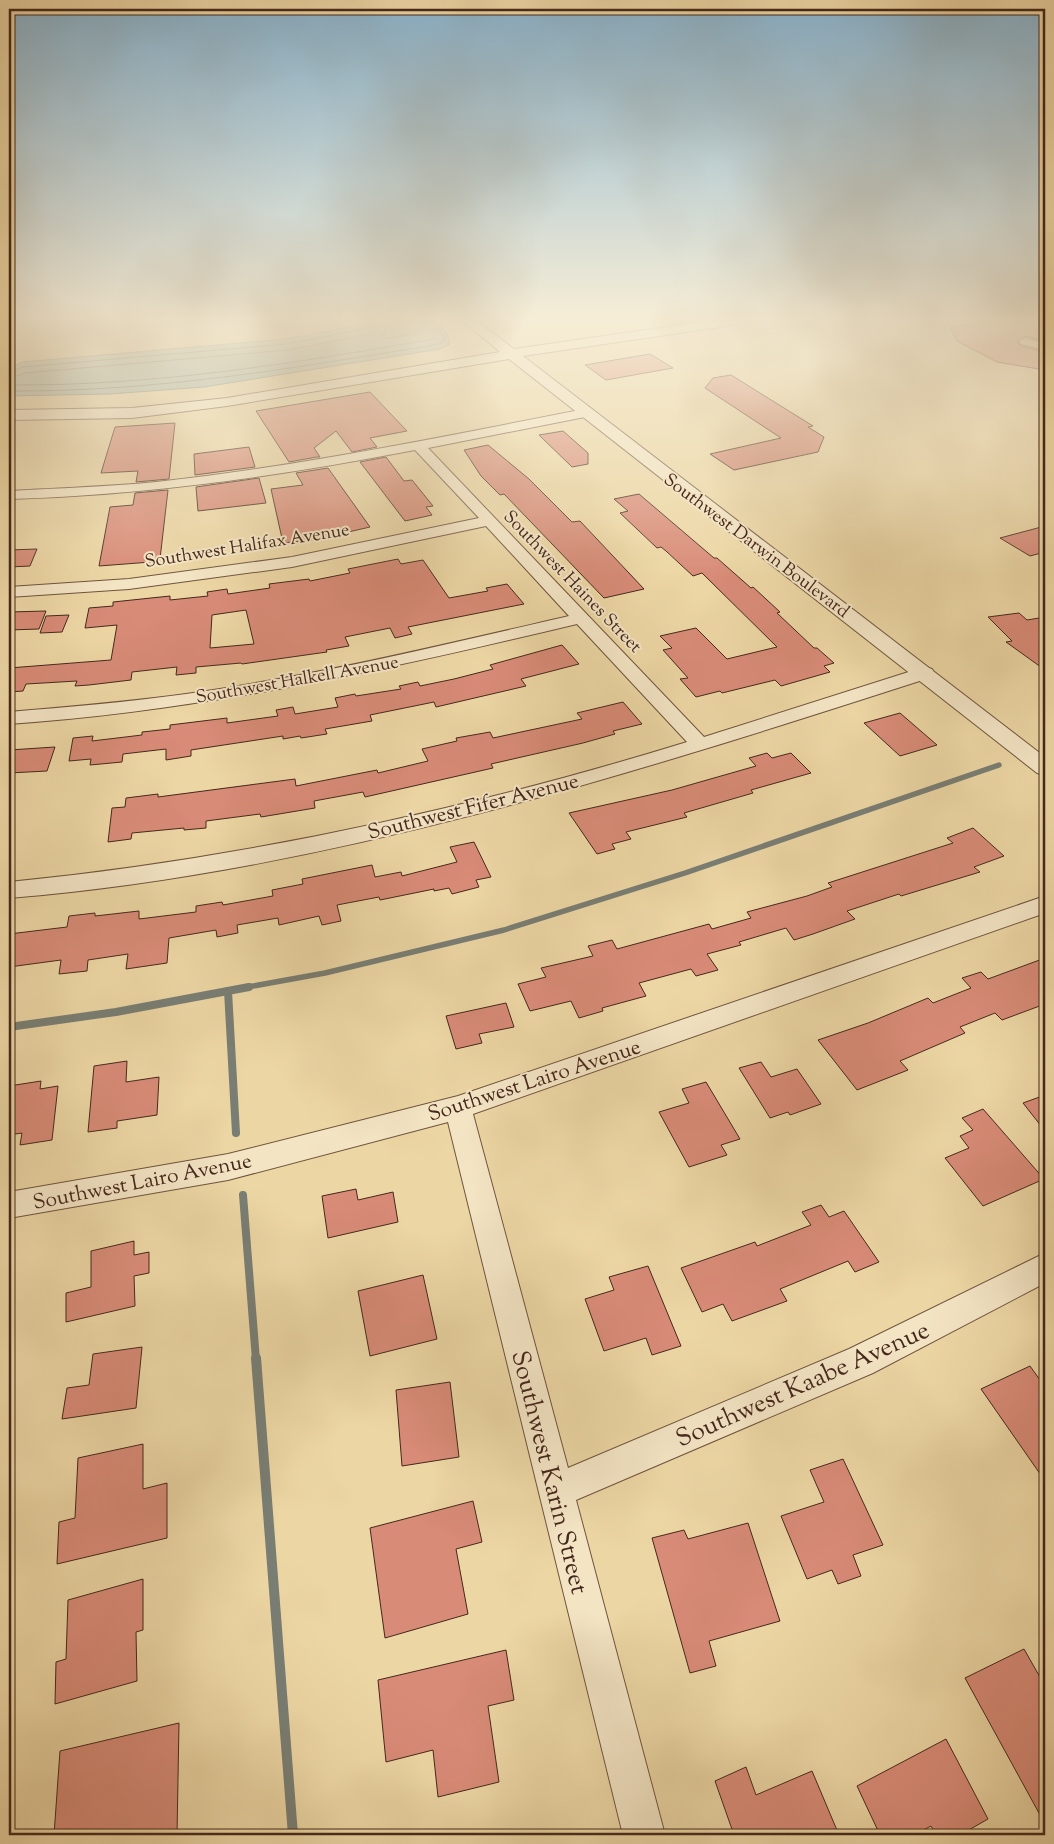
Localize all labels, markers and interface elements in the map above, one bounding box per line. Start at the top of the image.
street label: Southwest Darwin Boulevard [657,468,854,625]
street label: Southwest Haines Street [496,505,647,660]
street label: Southwest Halifax Avenue [143,518,352,576]
street label: Southwest Halkell Avenue [194,650,401,712]
street label: Southwest Fifer Avenue [365,767,582,849]
street label: Southwest Lairo Avenue [424,1033,645,1131]
street label: Southwest Lairo Avenue [30,1147,254,1219]
street label: Southwest Kaabe Avenue [671,1314,936,1458]
street label: Southwest Karin Street [500,1347,596,1599]

